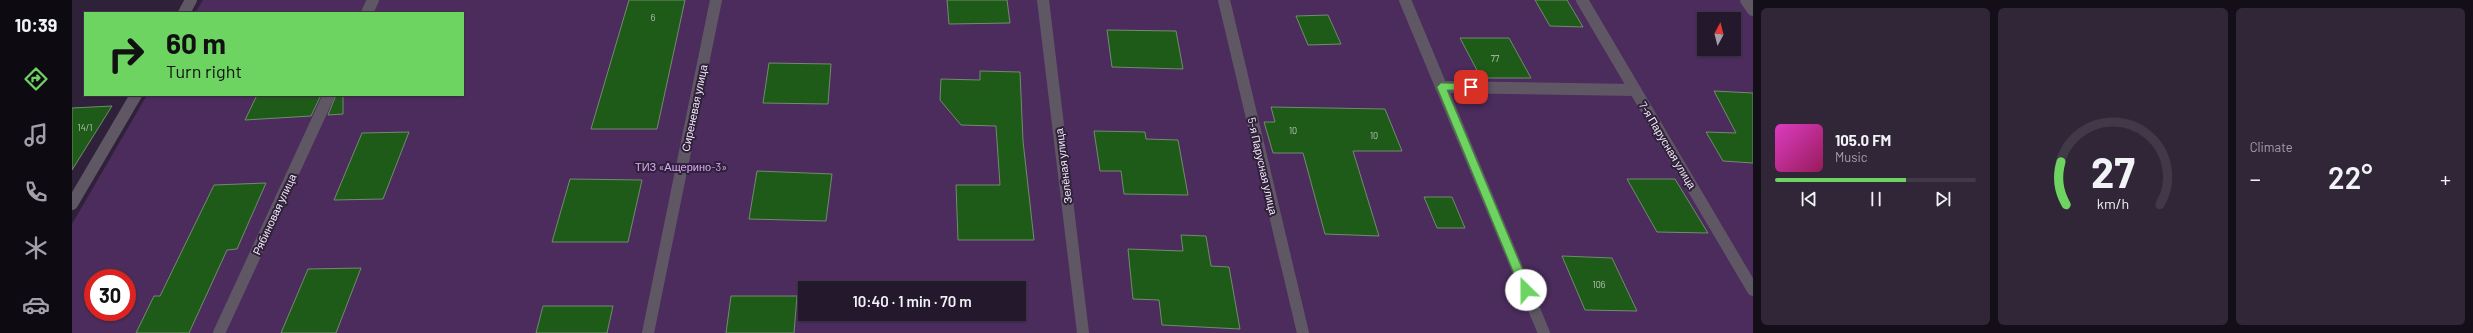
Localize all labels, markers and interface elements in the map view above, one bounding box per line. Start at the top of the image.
house number: 6 [651,12,656,23]
north arrow [1697,12,1741,56]
map controls [1697,12,1741,56]
text: 10:39 [15,14,57,36]
text: 60 m [166,26,226,60]
icon: right [100,28,152,80]
house number: 77 [1491,53,1500,64]
text: Turn right [166,60,242,82]
street label: Сиреневая улица [678,62,710,153]
icon: directions [22,65,50,93]
pin [1454,70,1488,104]
icon: arrive [1460,76,1482,98]
street label: 7-я Парусная улица [1637,99,1700,192]
street label: 5-я Парусная улица [1245,116,1281,217]
icon: music [22,121,50,149]
house number: 14/1 [78,122,92,133]
house number: 10 [1289,125,1297,136]
street label: Зелёная улица [1052,127,1074,204]
house number: 10 [1370,130,1378,141]
text: 105.0 FM [1835,131,1891,149]
text: Climate [2250,139,2293,155]
text: 27 [2091,145,2135,195]
text: Music [1835,149,1868,165]
text: 22° [2328,159,2373,195]
park label: ТИЗ «Ащерино-3» [635,160,727,173]
text: − [2250,165,2261,191]
text: + [2440,165,2451,191]
street label: Рябиновая улица [250,171,299,257]
icon: phone [22,178,50,206]
icon: previous [1798,188,1820,210]
icon: pause [1865,188,1887,210]
icon: next [1932,188,1954,210]
text: km/h [2097,194,2129,211]
icon: climate [22,234,50,262]
speed limit sign: 30 [84,269,136,321]
position arrow [1505,269,1547,311]
house number: 106 [1593,279,1606,290]
icon: car [22,291,50,319]
text: 10:40 · 1 min · 70 m [852,292,972,310]

